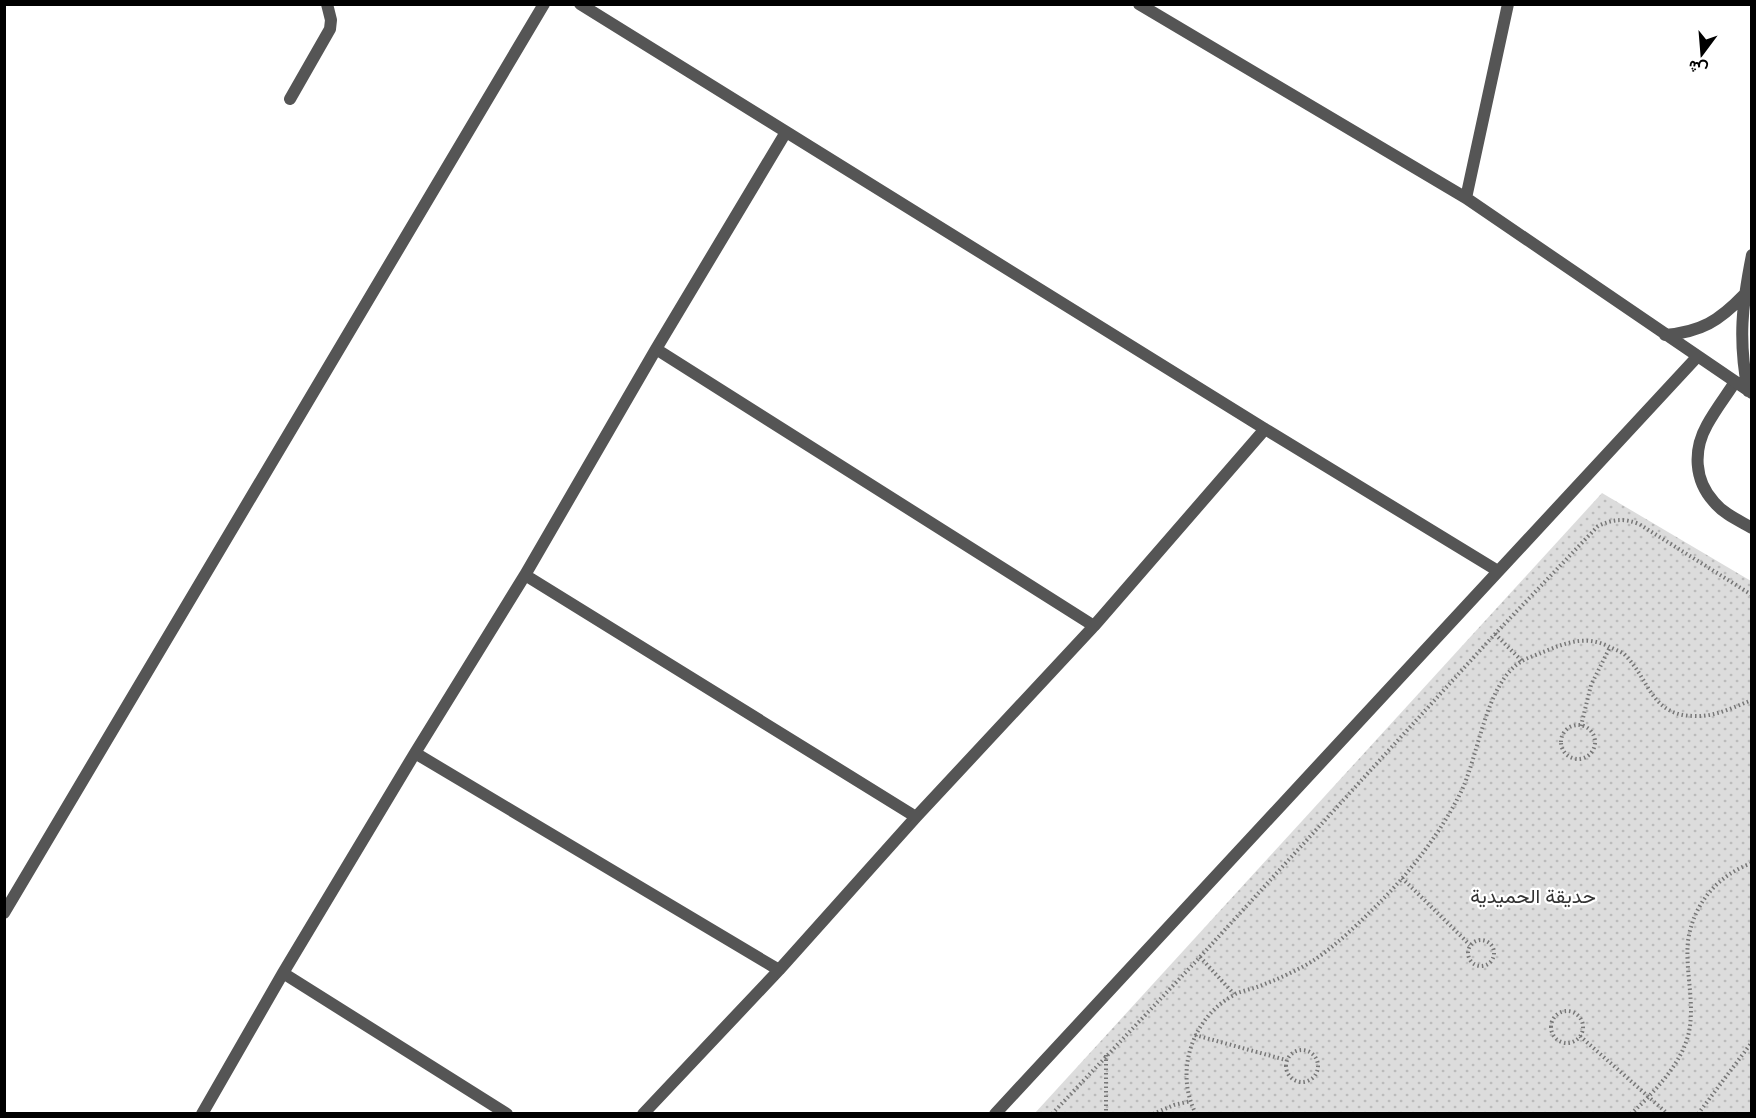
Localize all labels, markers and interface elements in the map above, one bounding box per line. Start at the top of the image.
north arrow [1672,24,1732,84]
text: ش [1686,56,1710,81]
park label: حديقة الحميدية [1470,883,1596,908]

